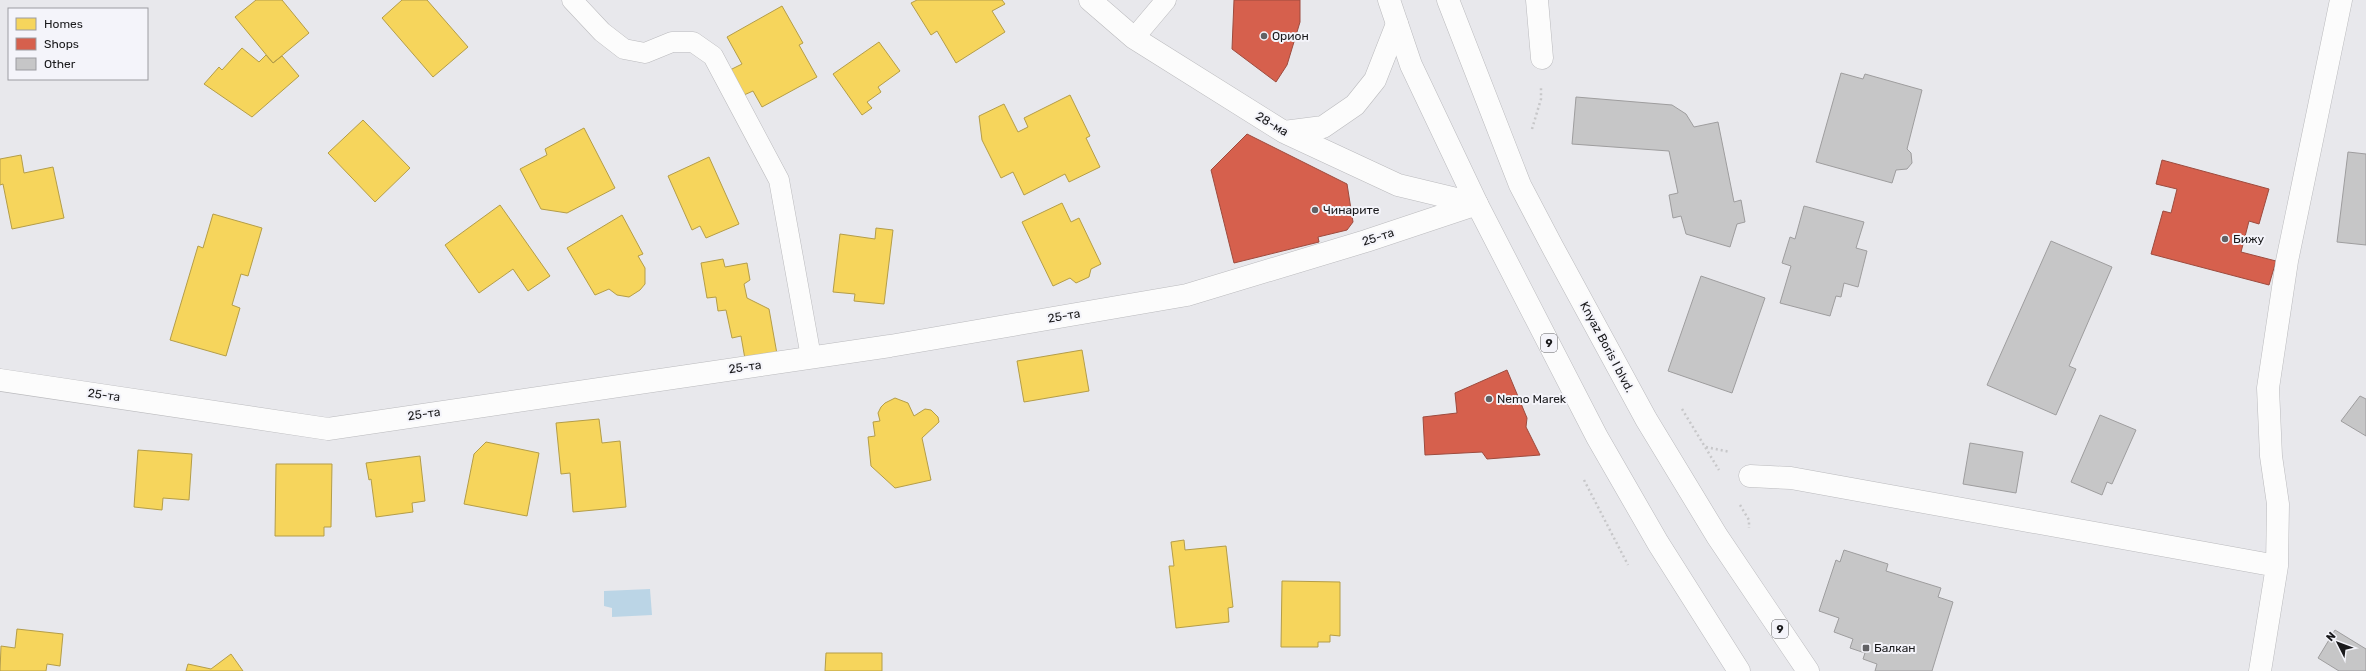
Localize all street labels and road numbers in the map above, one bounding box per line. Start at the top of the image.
street label: 28-ма [1253,109,1291,139]
street label: 25-та [1360,225,1396,249]
street label: Knyaz Boris I blvd. [1577,299,1637,395]
street label: 25-та [1047,306,1081,326]
road number: 9 [1541,334,1557,352]
street label: 25-та [728,358,762,376]
street label: 25-та [87,386,121,404]
street label: 25-та [407,405,441,423]
road number: 9 [1772,620,1788,638]

